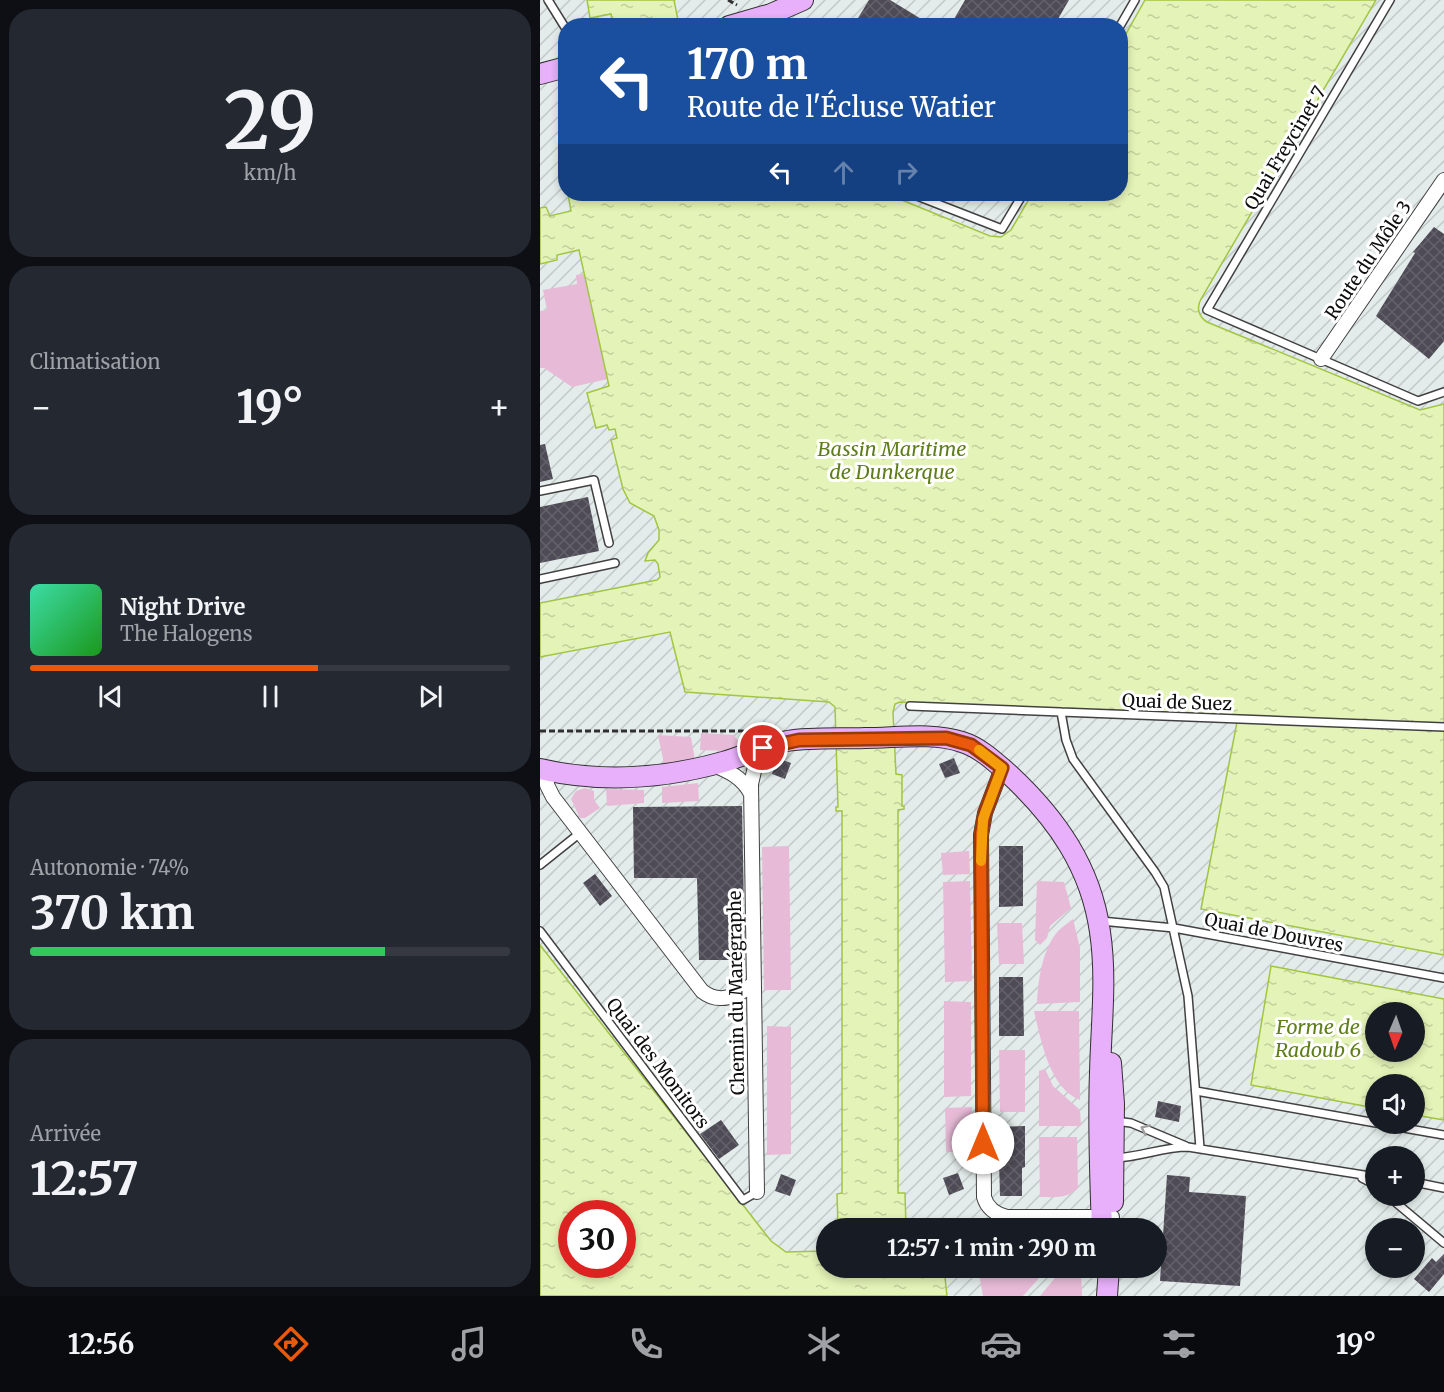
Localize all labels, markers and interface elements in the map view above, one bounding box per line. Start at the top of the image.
text: 170 m [687,38,808,90]
icon: left [588,42,666,120]
text: 29 [224,72,316,170]
street label: Quai Freycinet 7 [1239,82,1331,214]
text: Route de l'Écluse Watier [687,90,996,124]
icon: left [764,156,797,189]
icon: ahead [827,156,860,189]
icon: right [890,156,923,189]
text: km/h [244,160,296,185]
street label: Route du Môle 3 [1320,196,1416,324]
text: Climatisation [30,349,161,374]
text: 19° [236,379,304,435]
text: − [30,387,52,428]
text: + [488,387,510,428]
water label: Bassin Maritime de Dunkerque [818,436,966,484]
text: Night Drive [120,593,245,621]
text: The Halogens [120,621,252,646]
icon: previous [94,680,127,713]
icon: pause [254,680,287,713]
icon: next [414,680,447,713]
street label: Quai de Suez [1122,689,1233,715]
pin [737,722,788,773]
icon: arrive [746,731,779,764]
text: Autonomie · 74% [30,855,189,880]
text: 370 km [30,885,194,941]
street label: Chemin du Marégraphe [723,891,749,1095]
street label: Quai de Douvres [1203,907,1346,957]
street label: Quai des Monitors [601,993,715,1133]
north arrow [1365,1002,1425,1062]
map controls [1365,1002,1425,1278]
water label: Forme de Radoub 6 [1275,1014,1361,1062]
button: sound [1365,1074,1425,1134]
position arrow [951,1111,1015,1175]
text: Arrivée [30,1121,101,1146]
one-way arrow [1141,1124,1152,1136]
button: + [1365,1146,1425,1206]
text: 12:57 [30,1151,139,1207]
speed limit sign: 30 [558,1200,636,1278]
button: − [1365,1218,1425,1278]
text: 12:57 · 1 min · 290 m [887,1234,1096,1262]
icon: directions [270,1323,312,1365]
icon: music [448,1323,490,1365]
icon: phone [625,1323,667,1365]
icon: climate [803,1323,845,1365]
icon: car [980,1323,1022,1365]
icon: filters [1158,1323,1200,1365]
text: 12:56 [68,1327,134,1361]
text: 19° [1336,1327,1376,1361]

